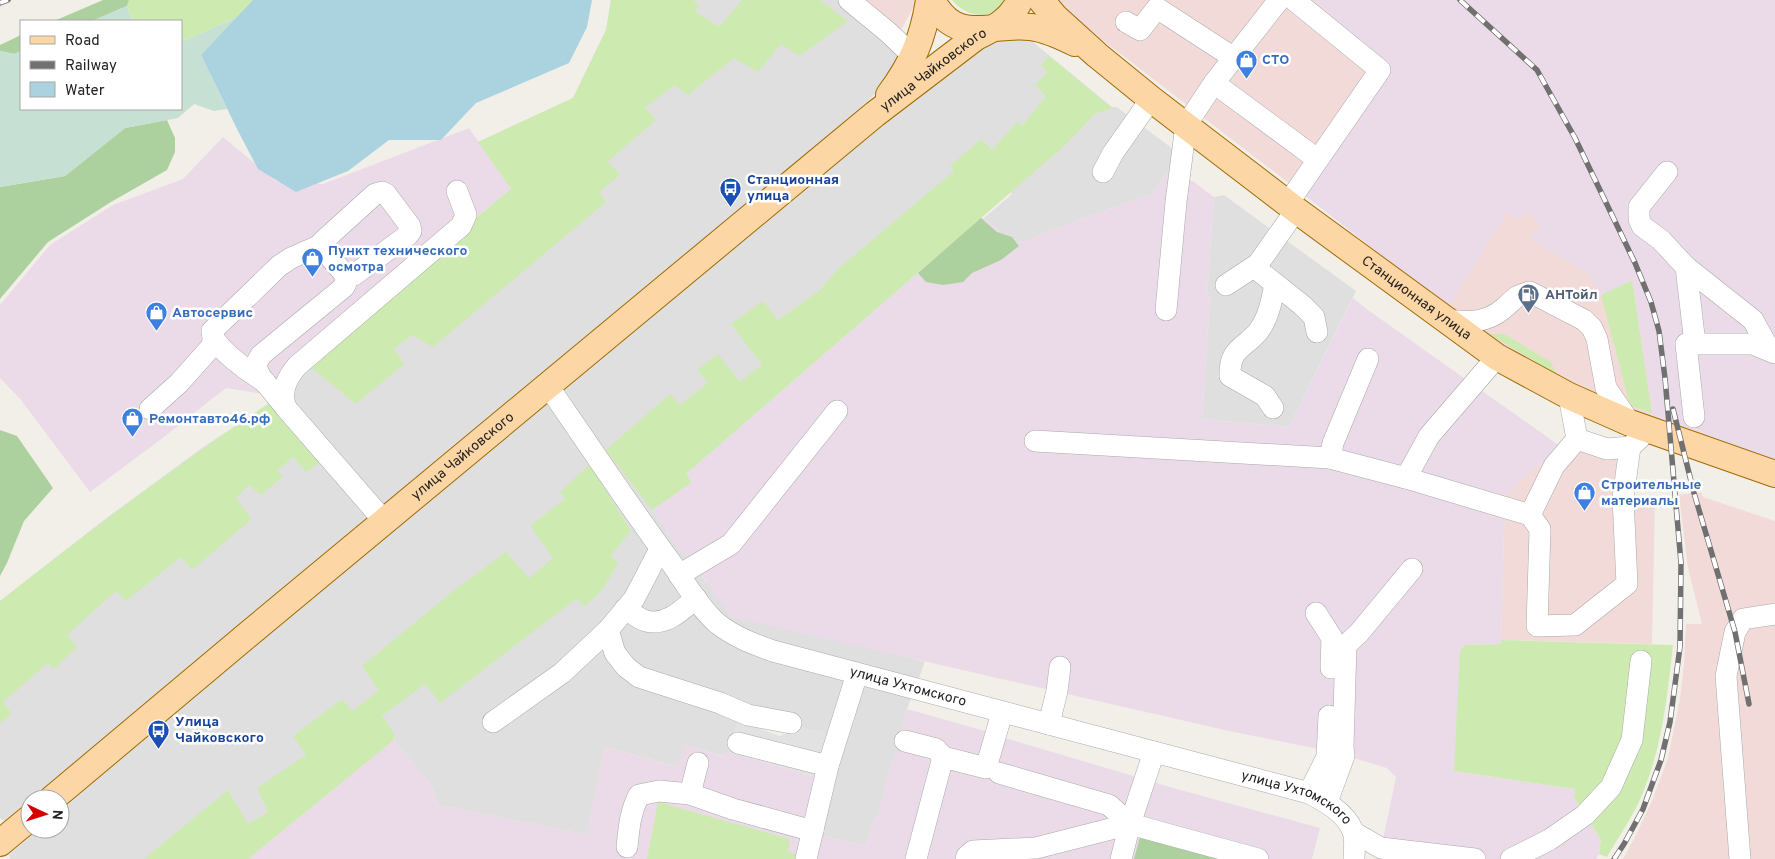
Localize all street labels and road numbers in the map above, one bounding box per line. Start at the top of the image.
street label: улица Чайковского [877,25,990,115]
street label: Станционная улица [1358,252,1475,344]
street label: улица Чайковского [408,408,518,504]
street label: улица Ухтомского [848,663,968,710]
street label: улица Ухтомского [1239,767,1356,828]

